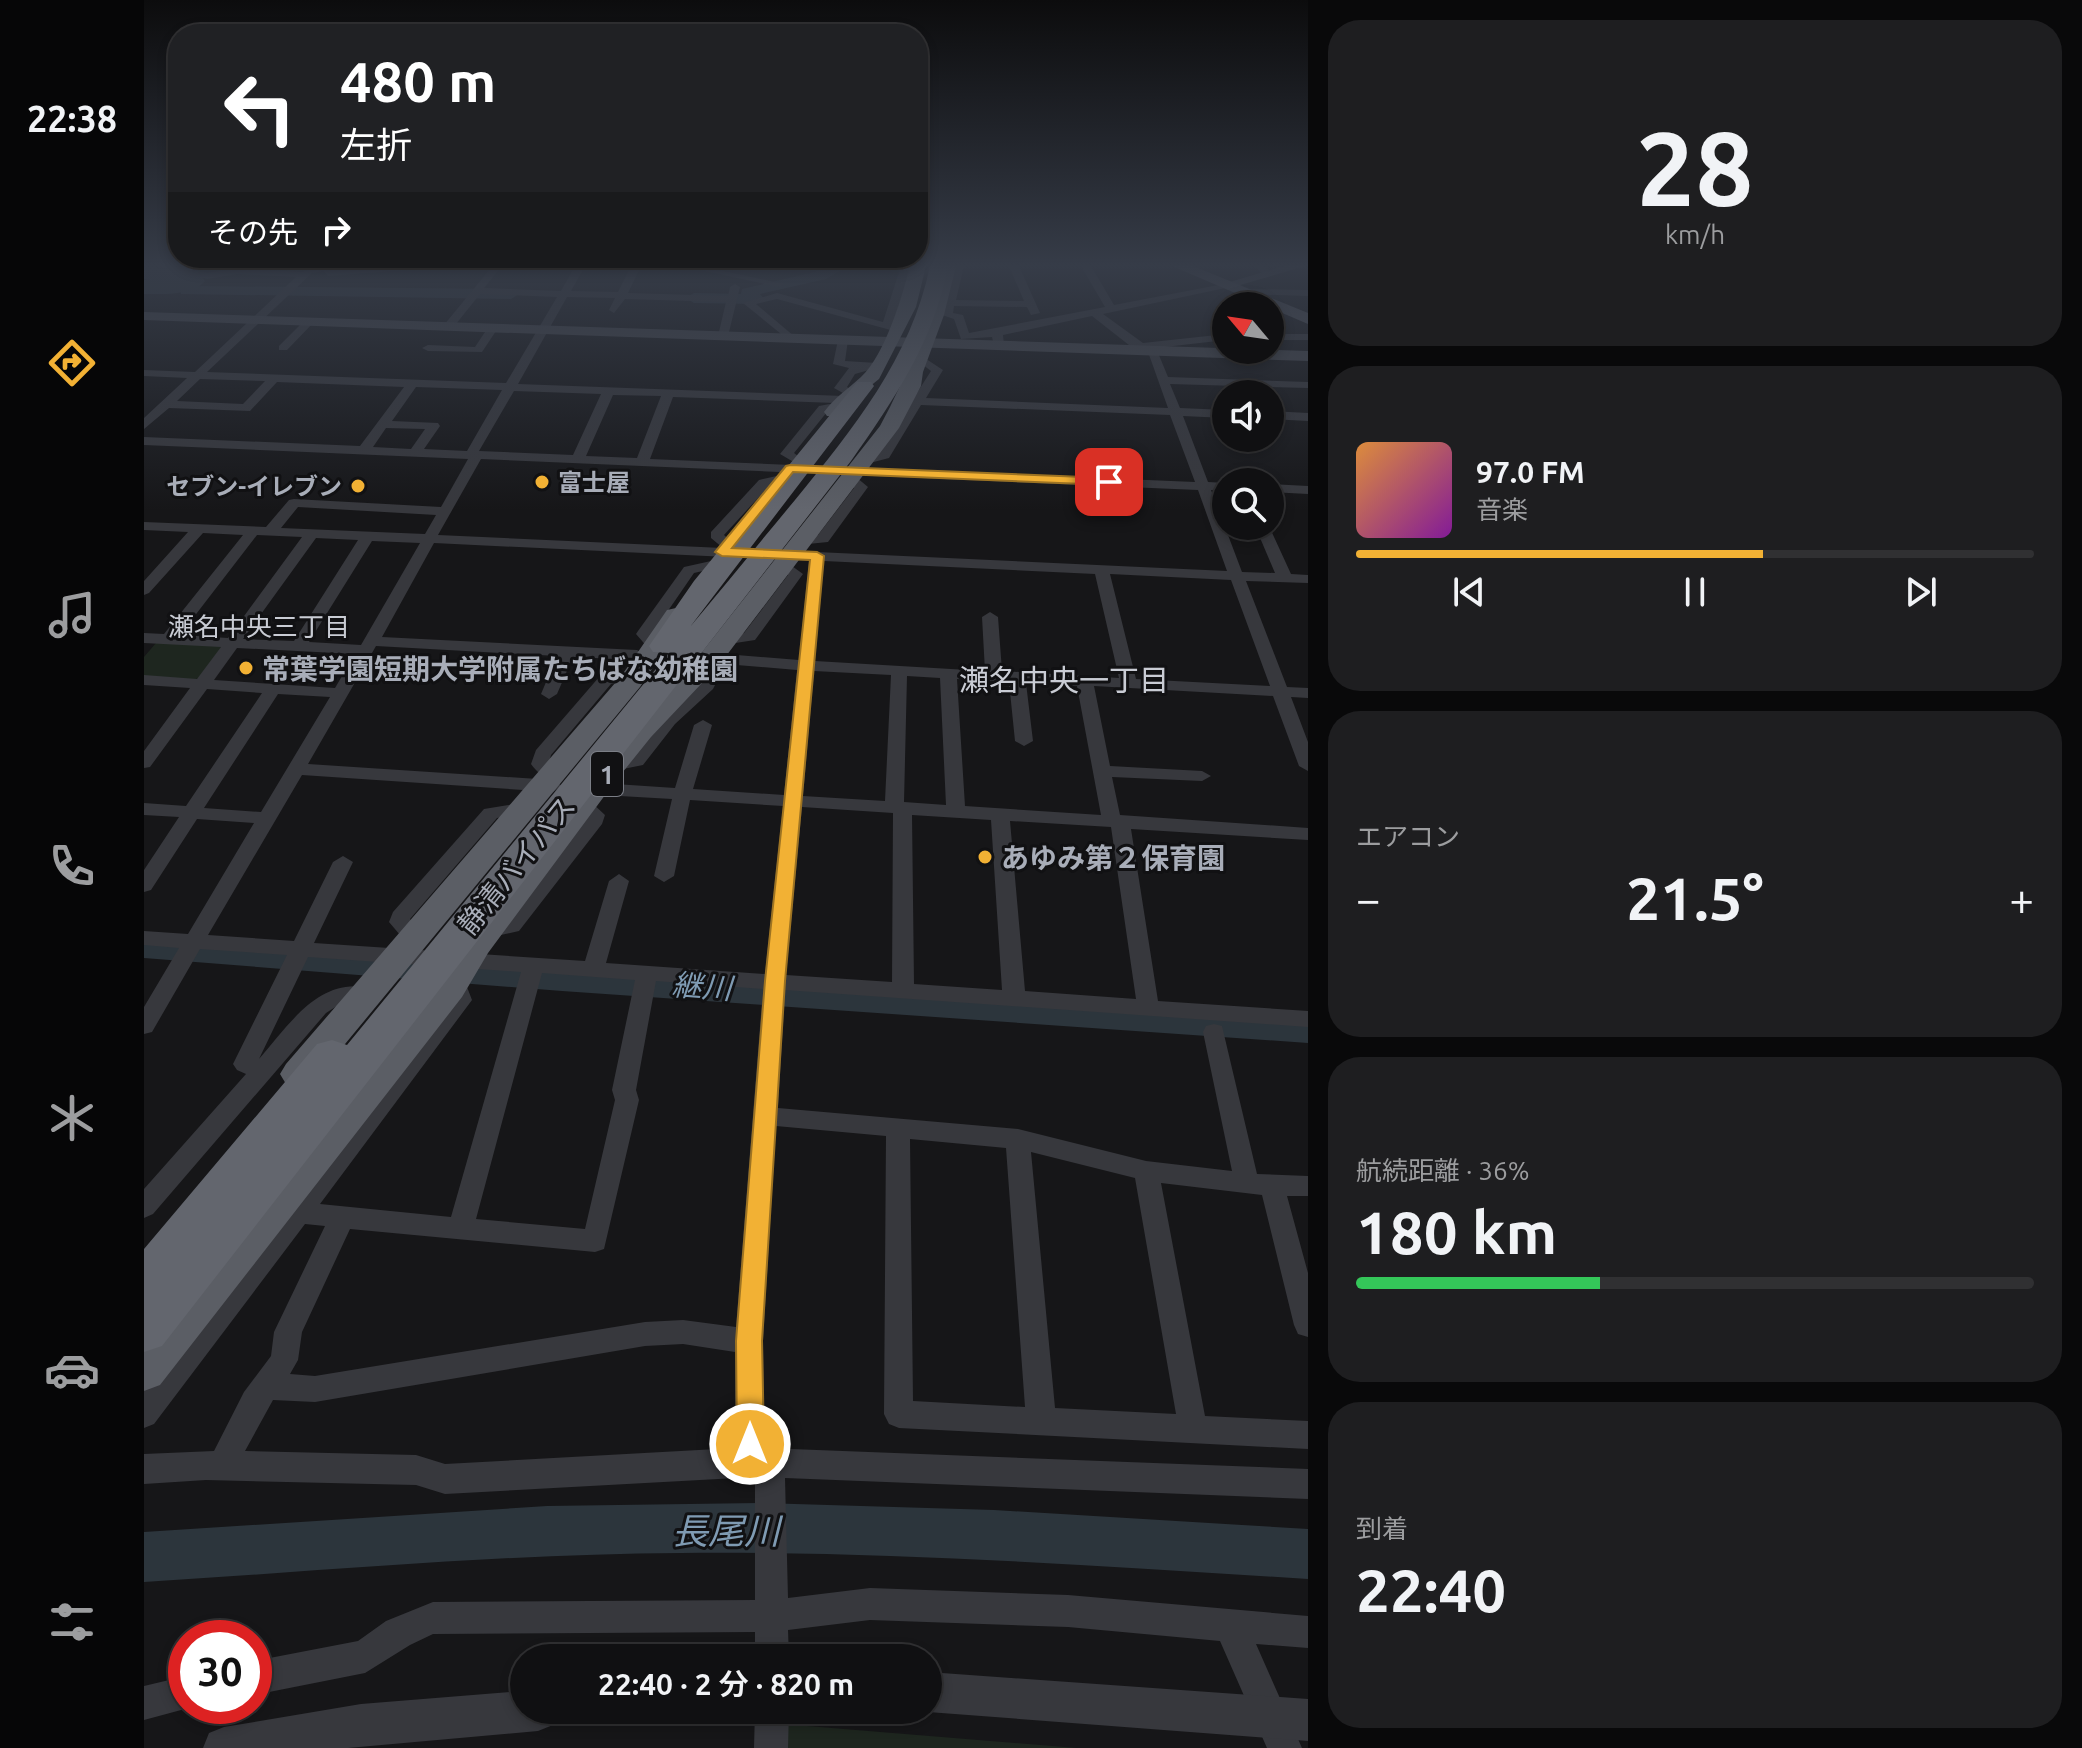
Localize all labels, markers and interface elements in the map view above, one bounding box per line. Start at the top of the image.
text: 480 m [340,50,496,113]
icon: left [208,56,312,160]
text: 22:38 [27,98,117,139]
text: 28 [1636,109,1754,226]
text: 左折 [340,124,412,165]
icon: right [314,208,358,252]
text: その先 [208,215,298,249]
text: km/h [1665,220,1725,249]
north arrow [1212,292,1284,364]
map controls [1212,292,1284,540]
icon: directions [44,335,100,391]
button: sound [1212,380,1284,452]
pin [1075,448,1143,516]
text: 97.0 FM [1476,455,1585,489]
icon: arrive [1087,460,1131,504]
button: search [1212,468,1284,540]
place label: 富士屋 [558,469,630,496]
place label: セブン-イレブン [166,473,342,500]
marker: 富士屋 [533,473,551,491]
marker: セブン-イレブン [349,477,367,495]
text: 音楽 [1476,495,1528,524]
icon: previous [1447,570,1491,614]
icon: pause [1673,570,1717,614]
icon: next [1899,570,1943,614]
icon: music [44,587,100,643]
district label: 瀬名中央三丁目 [168,612,350,641]
place label: 常葉学園短期大学附属たちばな幼稚園 [262,653,738,684]
marker: 常葉学園短期大学附属たちばな幼稚園 [237,659,255,677]
district label: 瀬名中央一丁目 [959,663,1169,697]
road number: 1 [591,752,623,796]
street label: 静清バイパス [451,790,581,940]
text: エアコン [1356,822,1460,851]
icon: phone [44,838,100,894]
place label: あゆみ第２保育園 [1001,842,1225,873]
marker: あゆみ第２保育園 [976,848,994,866]
text: 21.5° [1626,864,1764,931]
text: − [1356,874,1381,923]
text: + [2009,874,2034,923]
water label: 継川 [671,967,736,1005]
icon: climate [44,1090,100,1146]
text: 航続距離 · 36% [1356,1156,1530,1185]
text: 180 km [1356,1198,1557,1265]
icon: car [44,1342,100,1398]
position arrow [708,1402,792,1486]
water label: 長尾川 [672,1510,784,1551]
text: 到着 [1356,1514,1408,1543]
text: 22:40 [1356,1556,1506,1623]
icon: filters [44,1594,100,1650]
speed limit sign: 30 [168,1620,272,1724]
text: 22:40 · 2 分 · 820 m [598,1667,854,1701]

